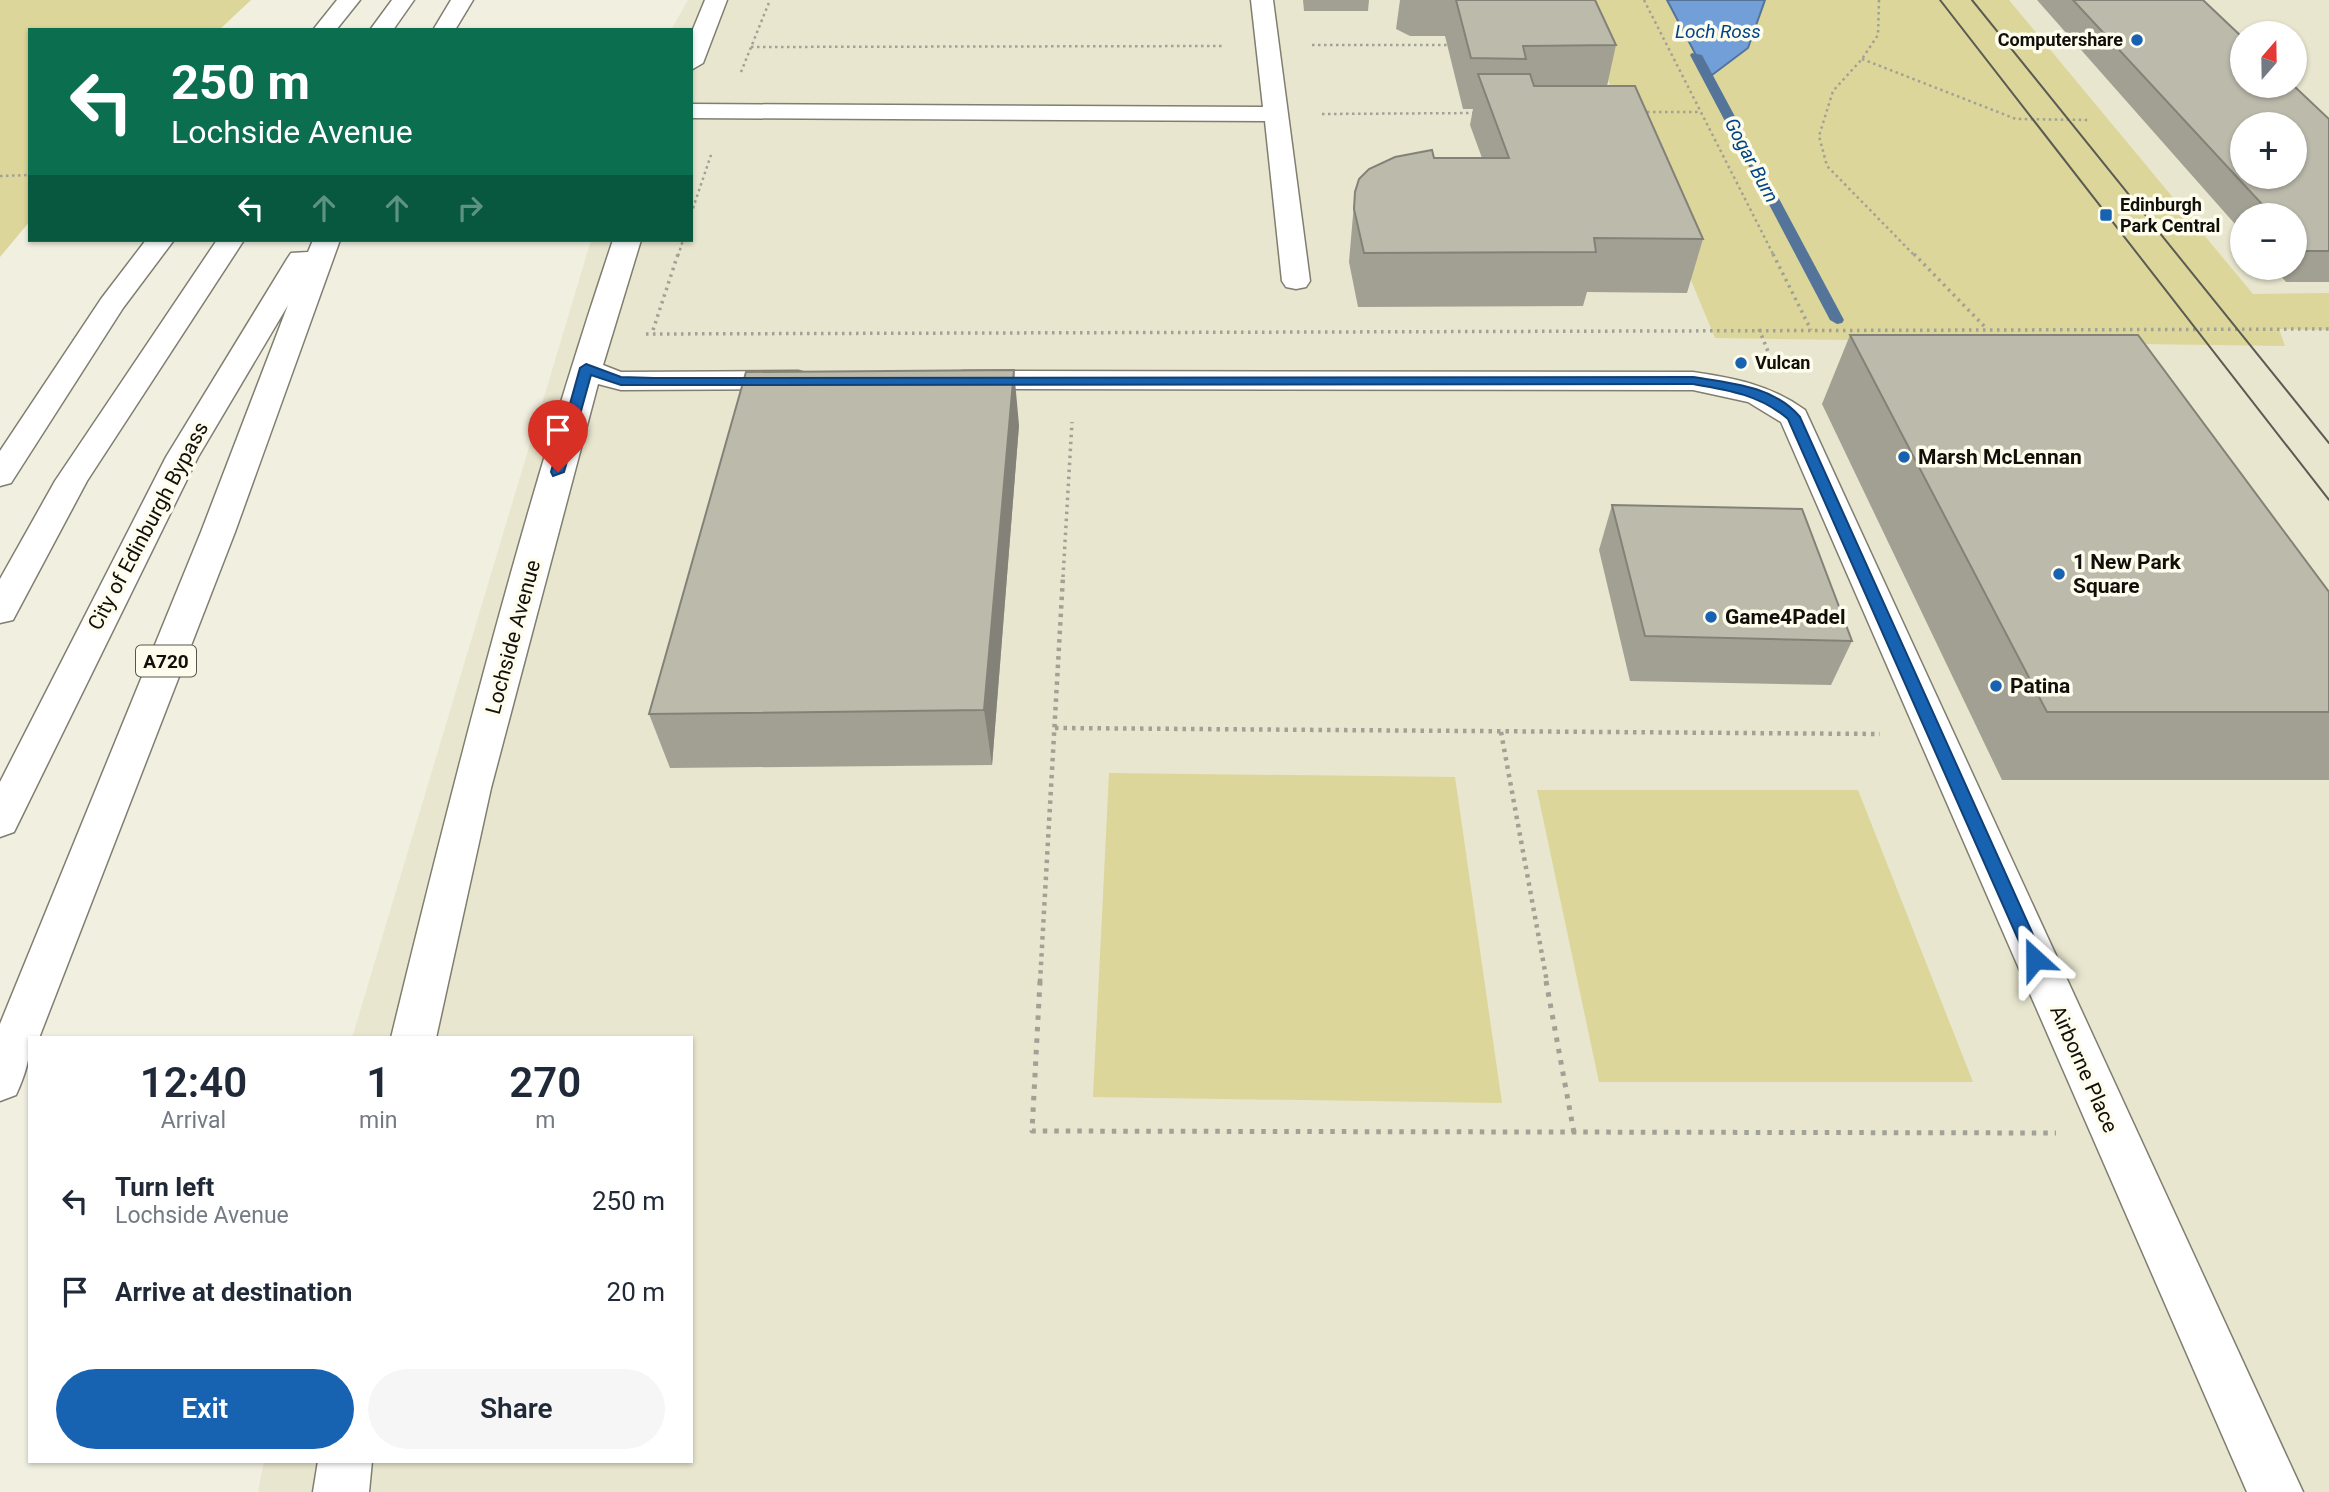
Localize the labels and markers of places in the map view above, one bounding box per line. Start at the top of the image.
place label: Computershare [1998,29,2123,50]
marker: Computershare [2129,32,2145,48]
place label: Edinburgh Park Central [2120,194,2220,236]
marker: Edinburgh Park Central [2098,207,2114,223]
place label: Vulcan [1755,352,1810,373]
marker: Vulcan [1733,355,1749,371]
pin [528,400,588,472]
place label: Marsh McLennan [1918,445,2082,469]
marker: Marsh McLennan [1896,449,1912,465]
place label: 1 New Park Square [2073,550,2181,598]
marker: 1 New Park Square [2051,566,2067,582]
place label: Game4Padel [1725,605,1846,629]
marker: Game4Padel [1703,609,1719,625]
place label: Patina [2010,674,2070,698]
marker: Patina [1988,678,2004,694]

